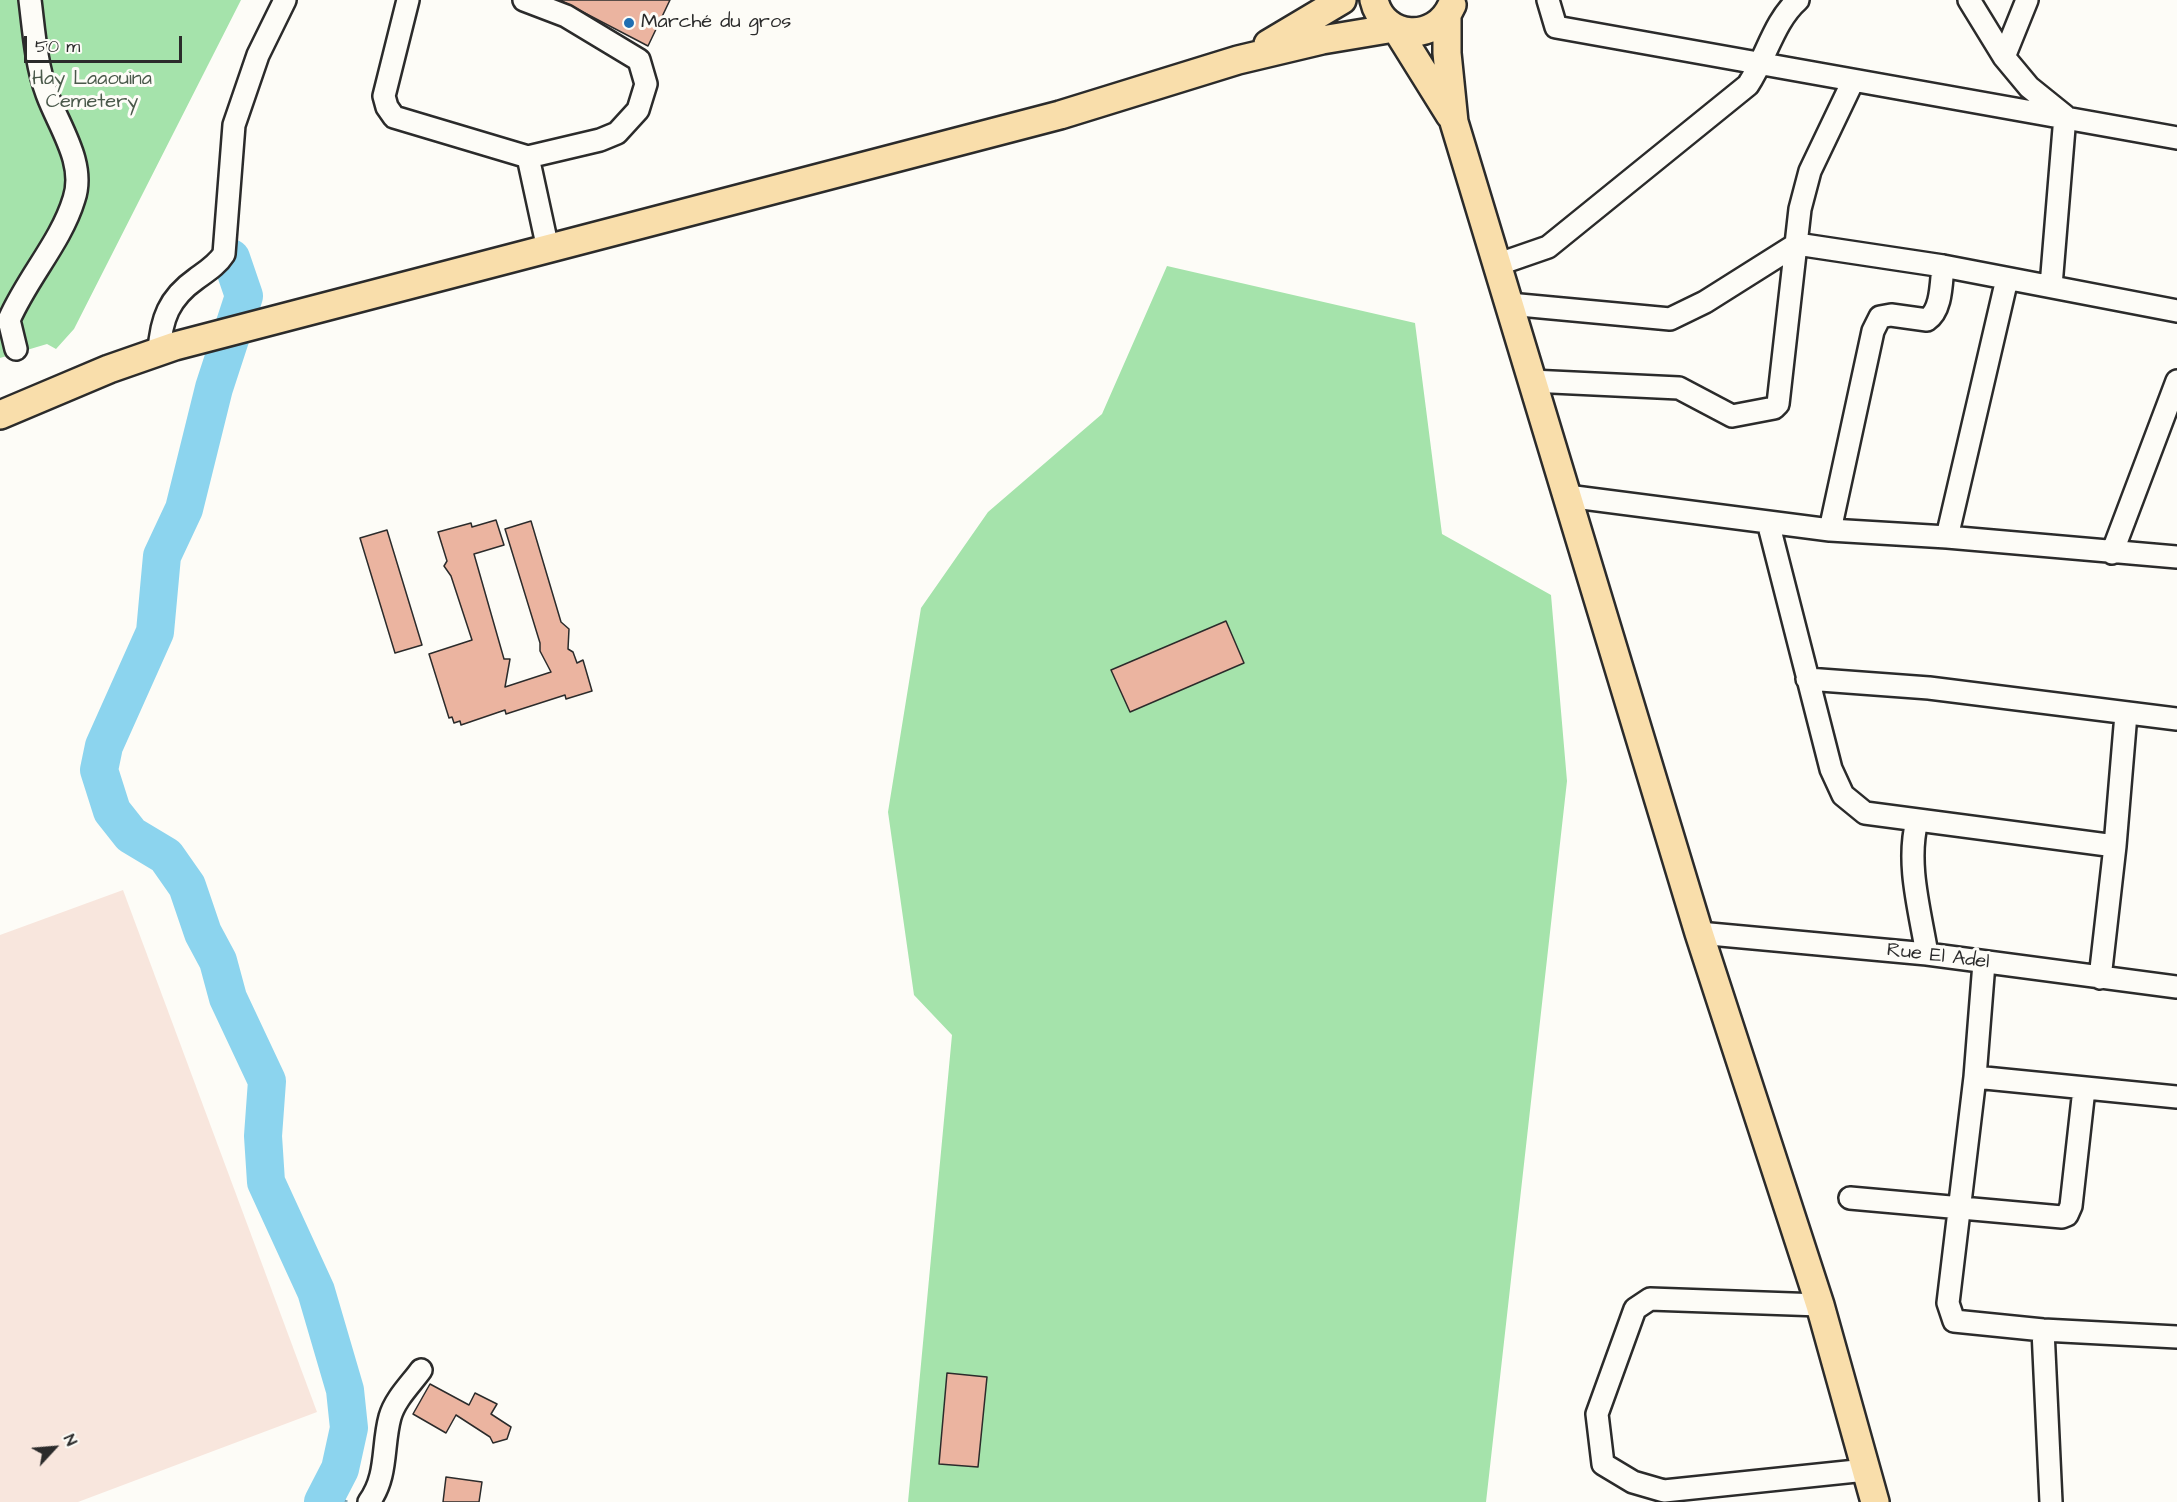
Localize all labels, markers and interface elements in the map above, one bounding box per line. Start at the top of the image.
place label: Marché du gros [641,11,791,35]
marker: Marché du gros [622,16,636,30]
scale bar [27,24,184,62]
text: 50 m [35,34,80,59]
park label: Hay Laaouina Cemetery [32,68,152,115]
street label: Rue El Adel [1885,939,1991,975]
north arrow [24,1418,84,1478]
text: N [58,1431,82,1449]

